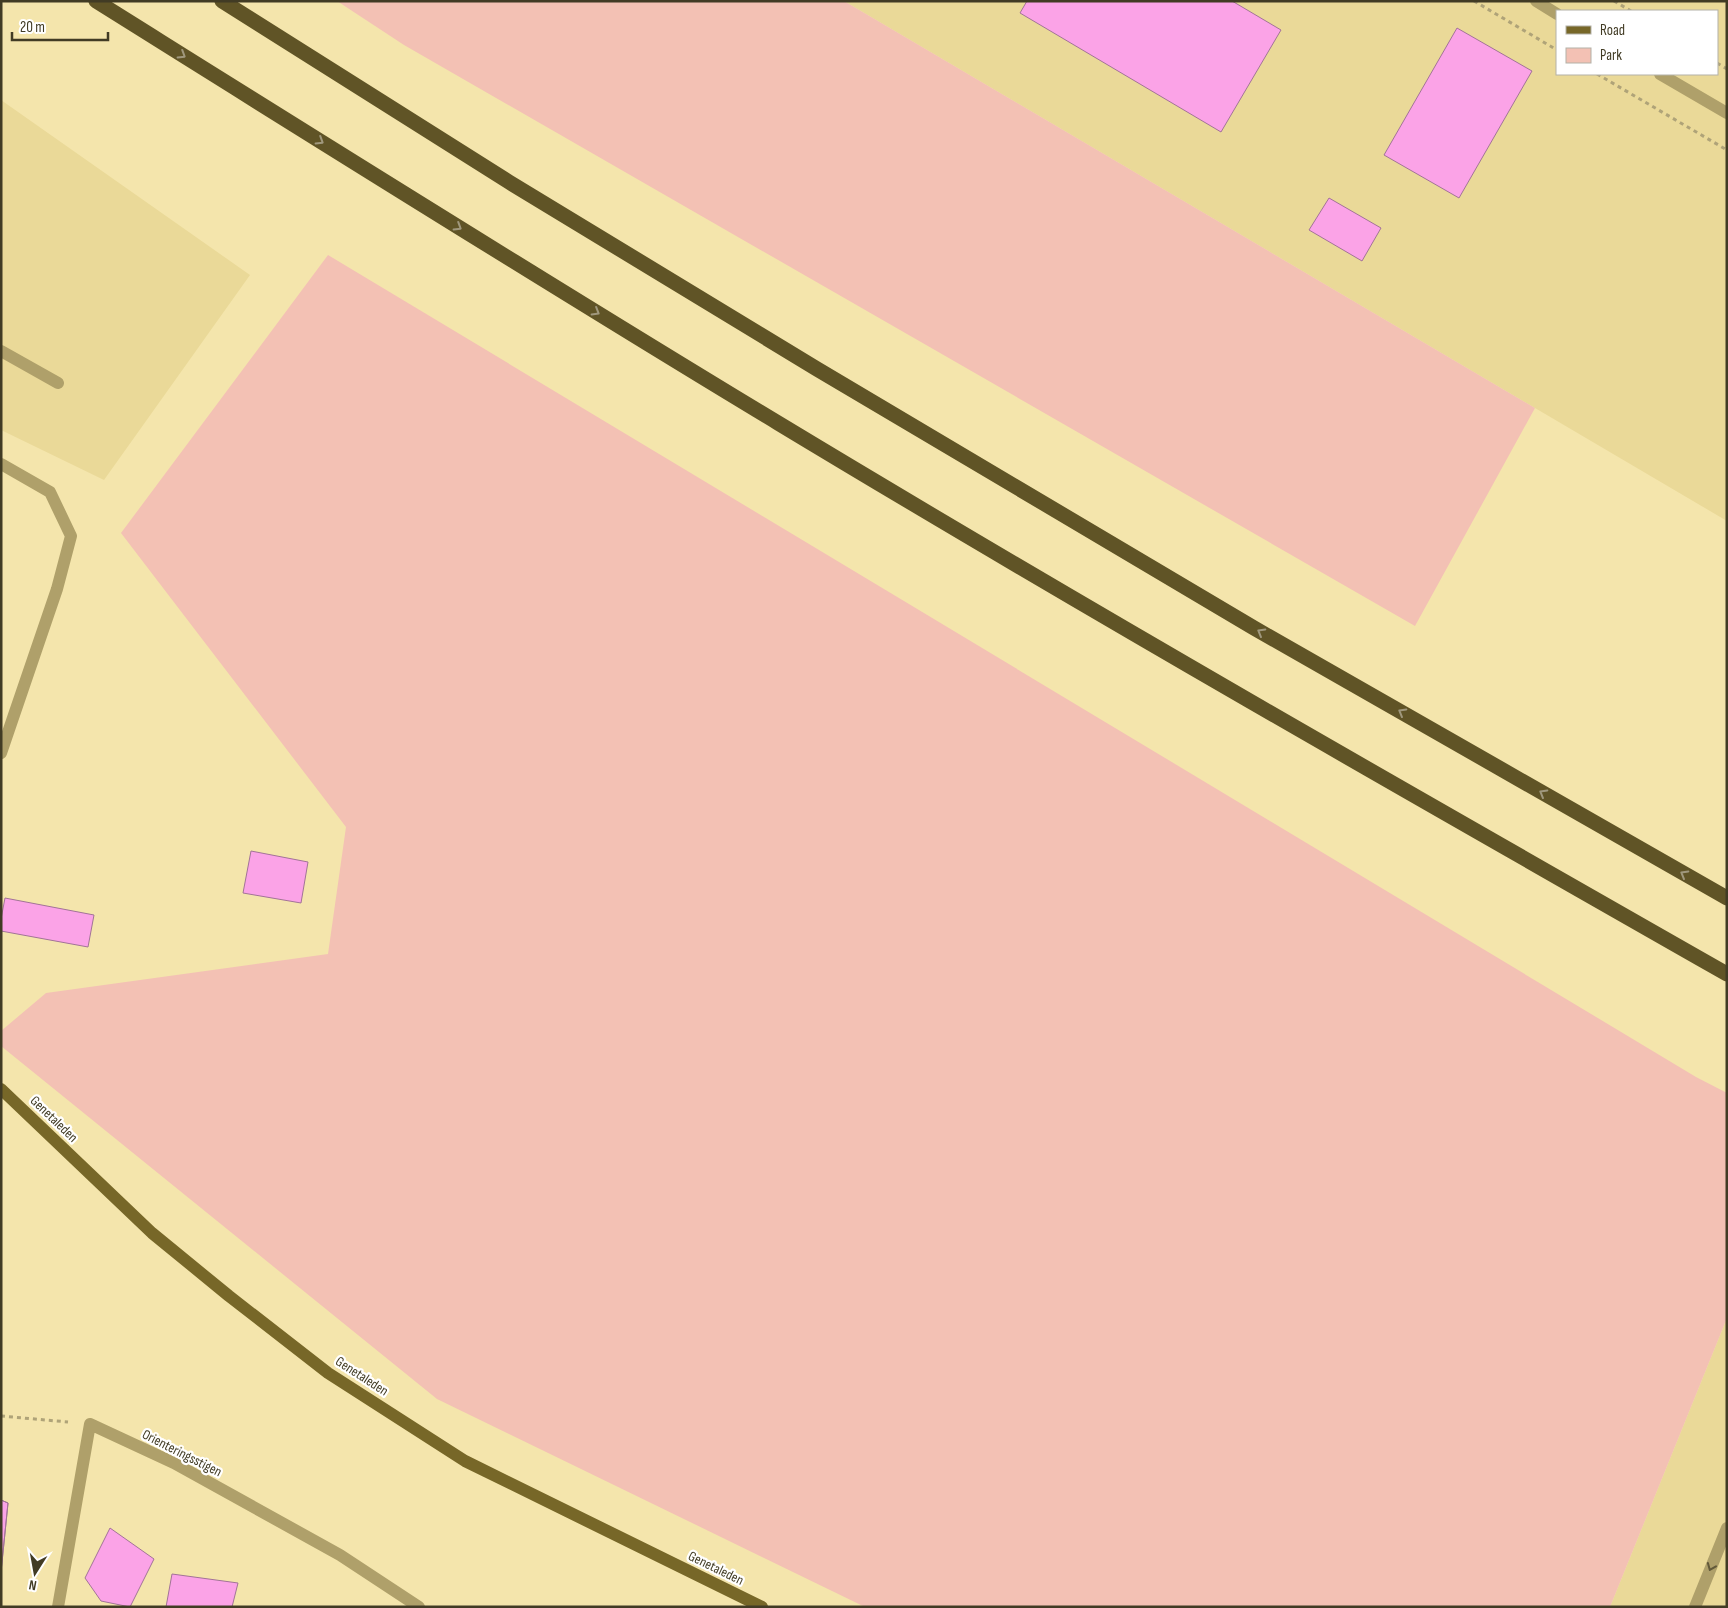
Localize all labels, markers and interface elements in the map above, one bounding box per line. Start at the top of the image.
scale bar [12,10,109,42]
legend [1556,10,1718,75]
text: 20 m [20,18,45,37]
text: Road [1600,21,1625,40]
text: Park [1600,46,1622,65]
one-way arrow [176,49,186,58]
one-way arrow [314,135,323,144]
one-way arrow [452,221,461,231]
one-way arrow [591,306,600,316]
one-way arrow [1258,628,1267,638]
one-way arrow [1399,709,1408,719]
one-way arrow [1540,789,1549,799]
one-way arrow [1681,870,1690,880]
street label: Genetaleden [27,1092,81,1146]
street label: Genetaleden [332,1353,392,1399]
street label: Orienteringsstigen [139,1426,225,1480]
street label: Genetaleden [686,1547,746,1589]
north arrow [10,1548,60,1598]
one-way arrow [1706,1562,1717,1571]
text: N [27,1576,38,1594]

